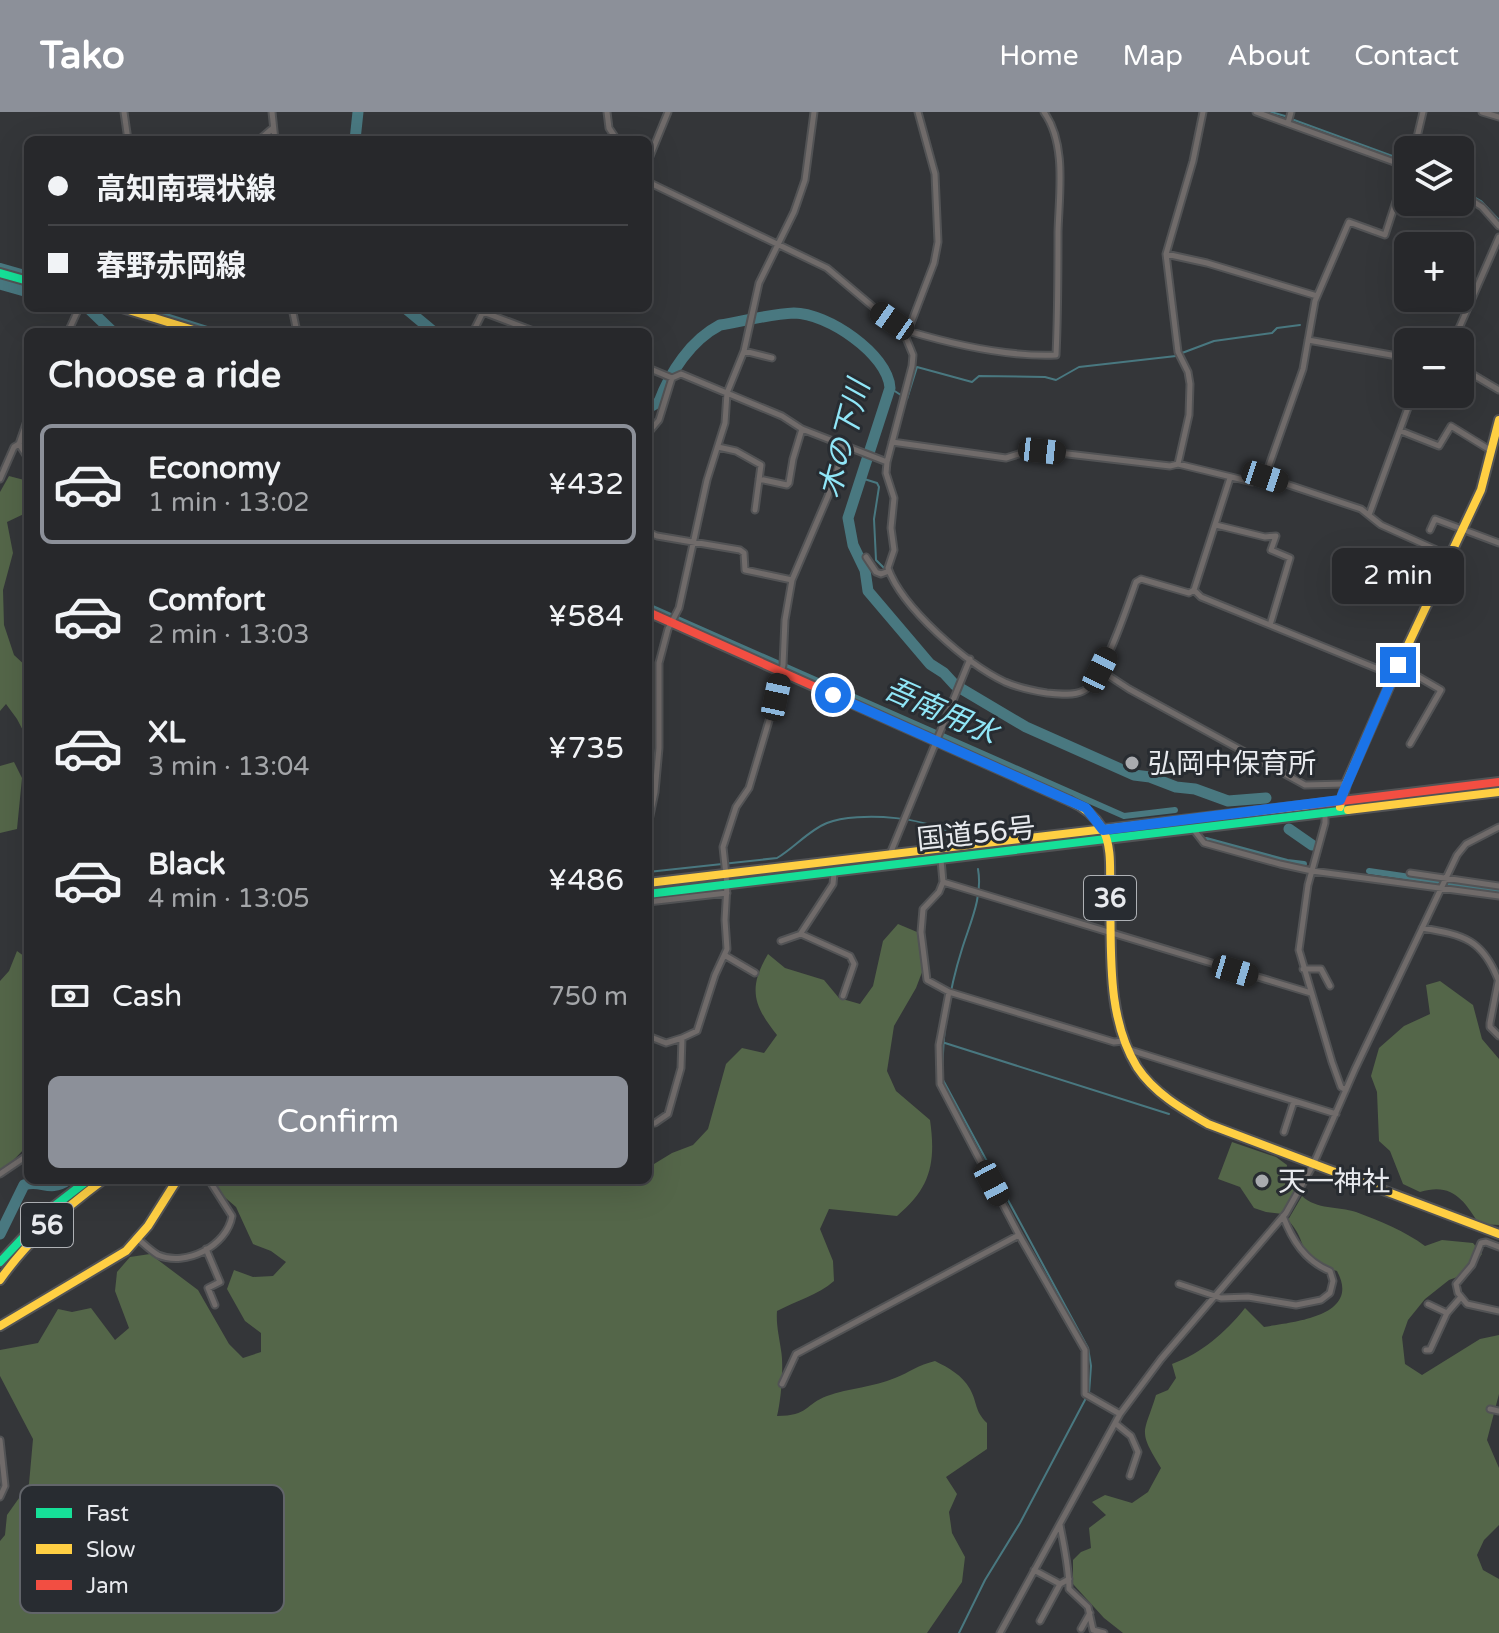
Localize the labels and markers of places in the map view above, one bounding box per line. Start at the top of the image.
place label: 弘岡中保育所 [1148,747,1316,781]
marker: 弘岡中保育所 [1123,754,1141,772]
place label: 天一神社 [1278,1165,1390,1199]
marker: 天一神社 [1253,1172,1271,1190]

